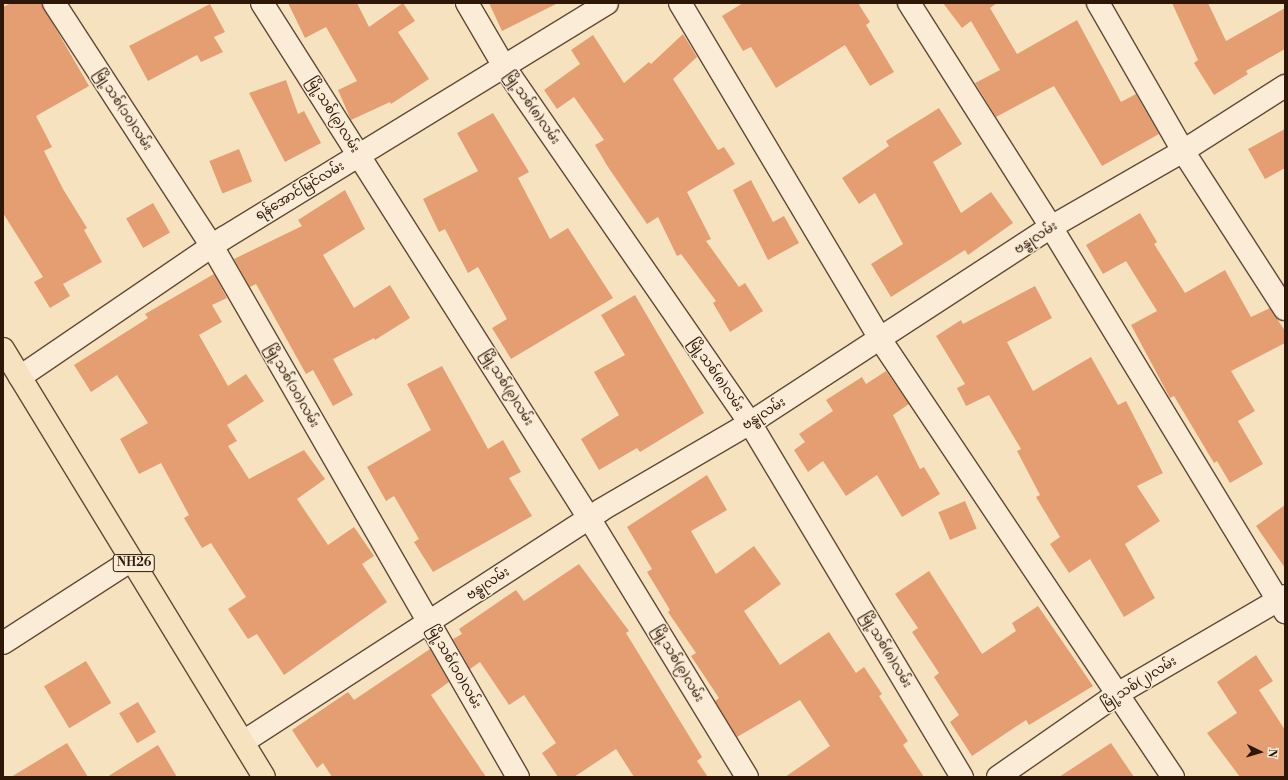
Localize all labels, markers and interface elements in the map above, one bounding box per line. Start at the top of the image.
street label: မြို့သစ်(၁၀)လမ်း [91,66,155,154]
street label: မြို့သစ်(၈)လမ်း [501,68,563,148]
street label: မြို့သစ်(၉)လမ်း [303,74,363,156]
street label: ရန်အောင်မြင်လမ်း [253,158,347,224]
street label: ဗန္ဓုလမ်း [1012,218,1060,258]
street label: မြို့သစ်(၈)လမ်း [685,335,747,415]
street label: မြို့သစ်(၁၀)လမ်း [262,341,322,431]
street label: မြို့သစ်(၉)လမ်း [477,347,537,429]
street label: ဗန္ဓုလမ်း [739,395,789,433]
road number: NH26 [112,553,156,573]
street label: ဗန္ဓုလမ်း [464,564,512,604]
street label: မြို့သစ်(၈)လမ်း [857,609,915,691]
street label: မြို့သစ်(၁၀)လမ်း [424,622,484,712]
street label: မြို့သစ်(၉)လမ်း [649,623,707,705]
street label: မြို့သစ်(၂)လမ်း [1098,654,1180,712]
north arrow [1240,732,1280,772]
text: N [1265,748,1279,758]

